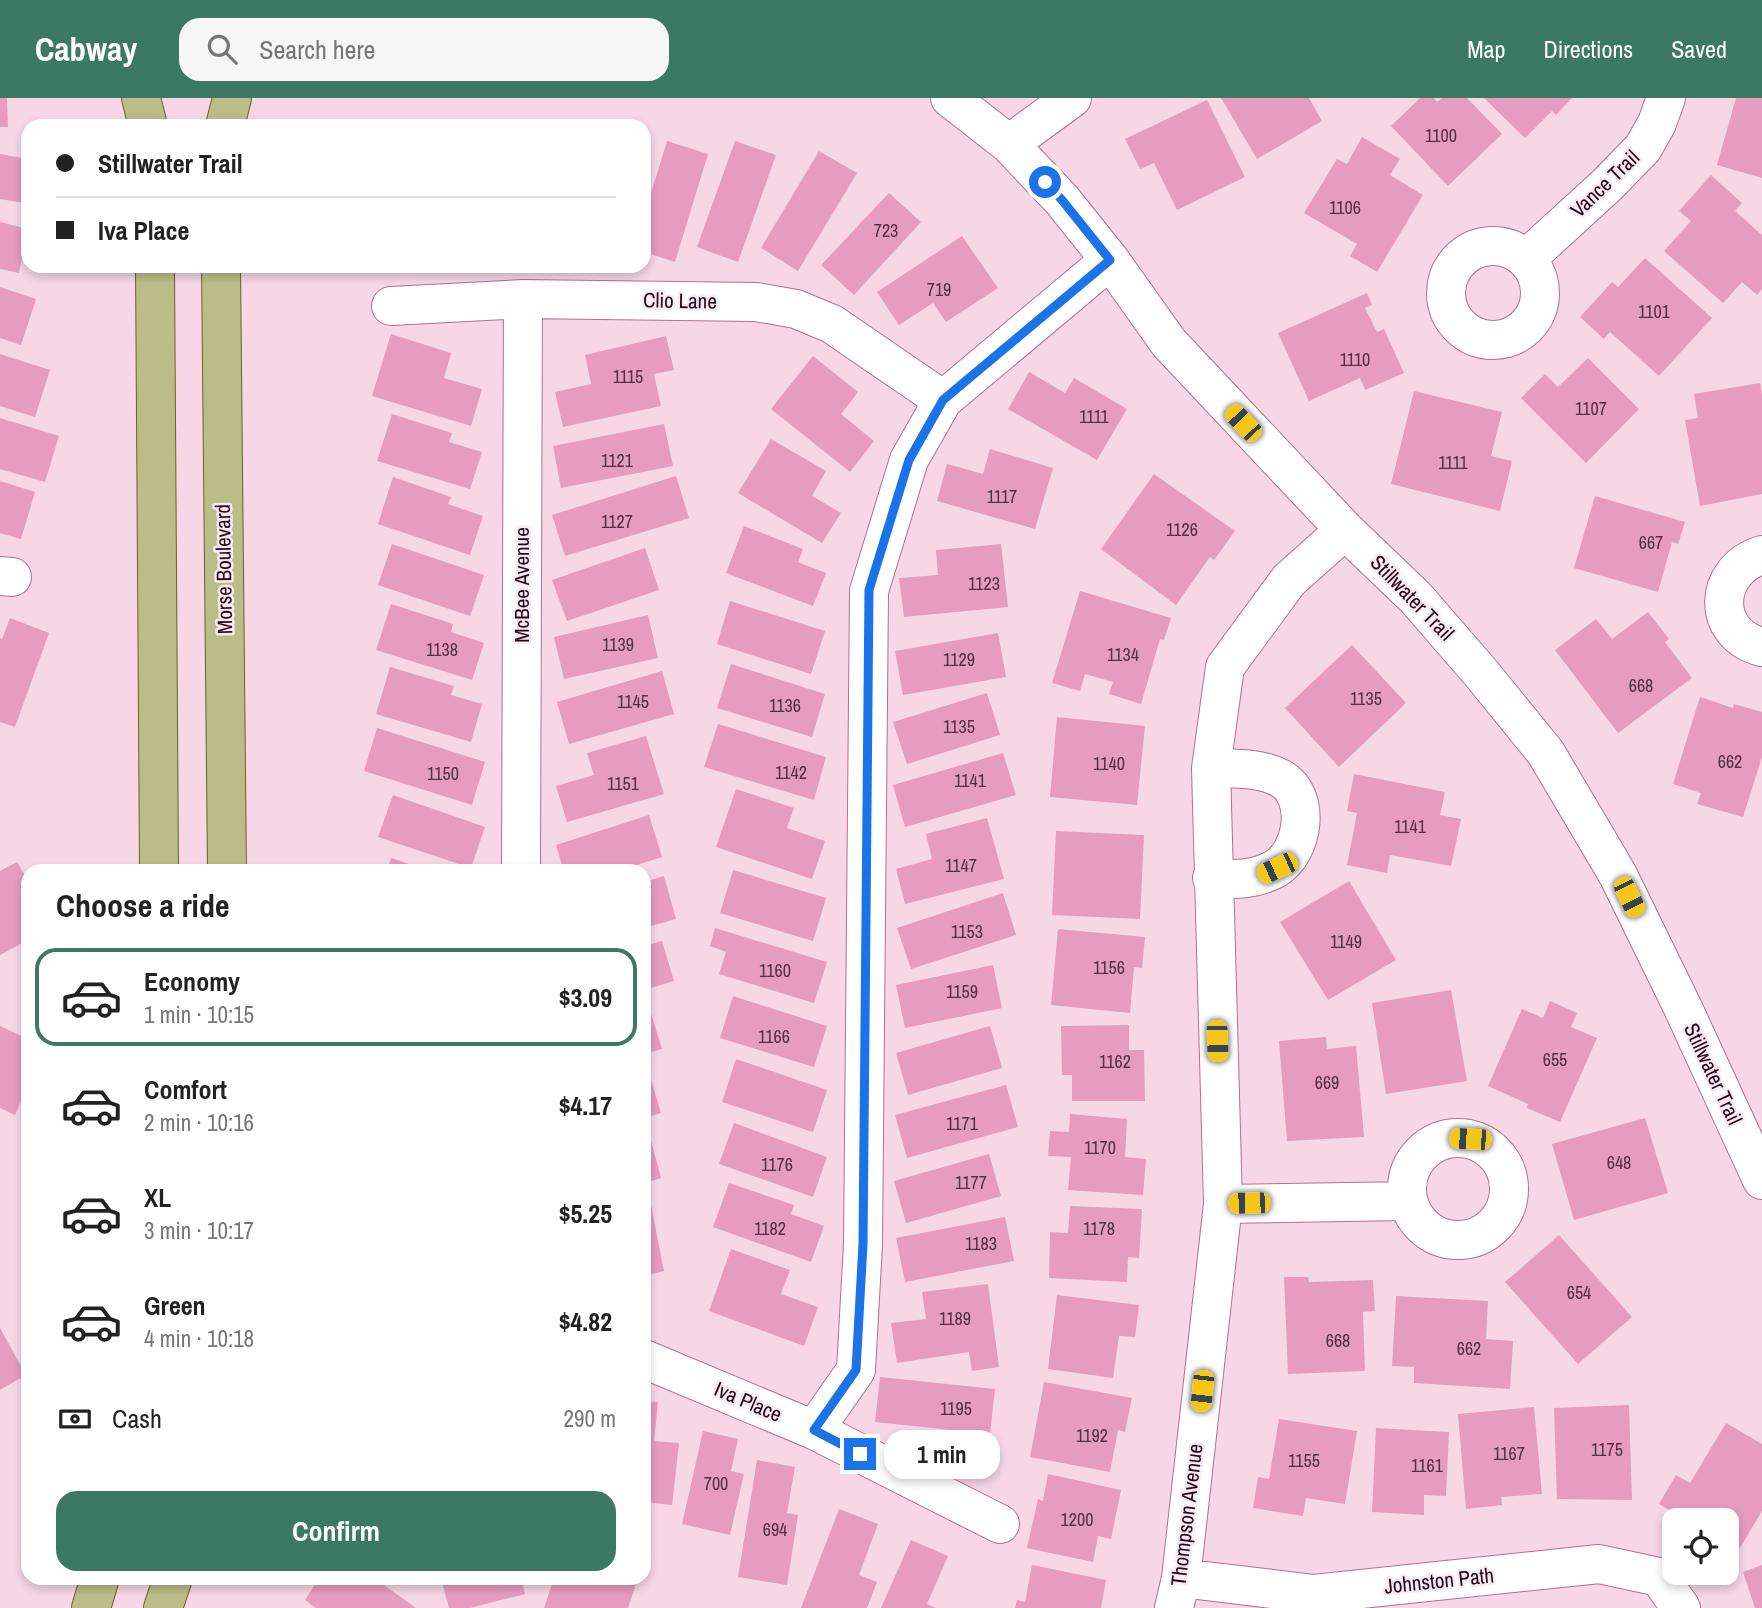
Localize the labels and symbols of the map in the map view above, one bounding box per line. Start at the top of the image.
house number: 1100 [1425,123,1457,148]
street label: Vance Trail [1564,143,1646,224]
route start [1029,166,1061,198]
house number: 1106 [1329,195,1361,220]
house number: 723 [874,218,898,243]
house number: 719 [927,277,951,302]
street label: Clio Lane [643,285,717,316]
house number: 1101 [1638,299,1671,324]
house number: 1110 [1340,347,1370,372]
house number: 1115 [613,364,643,389]
house number: 1107 [1575,396,1607,421]
car [1221,401,1266,445]
house number: 1111 [1079,404,1110,429]
house number: 1121 [601,448,634,473]
house number: 1111 [1438,450,1469,475]
house number: 1117 [987,484,1017,509]
street label: Morse Boulevard [208,504,239,634]
house number: 1127 [601,509,633,534]
house number: 1126 [1166,517,1198,542]
street label: McBee Avenue [507,527,536,643]
house number: 667 [1639,530,1663,555]
street label: Stillwater Trail [1364,548,1461,647]
house number: 1123 [968,571,1000,596]
house number: 1139 [602,632,634,657]
house number: 1138 [426,637,458,662]
house number: 1134 [1107,642,1139,667]
house number: 1129 [943,647,975,672]
house number: 668 [1629,673,1653,698]
house number: 1135 [1350,686,1382,711]
house number: 1145 [617,689,649,714]
house number: 1136 [769,693,801,718]
house number: 1135 [943,714,975,739]
house number: 662 [1718,749,1742,774]
house number: 1140 [1093,751,1125,776]
house number: 1142 [775,760,807,785]
house number: 1150 [427,761,459,786]
house number: 1141 [954,768,987,793]
house number: 1151 [607,771,640,796]
house number: 1141 [1394,814,1427,839]
car [1254,850,1301,886]
house number: 1147 [945,853,977,878]
car [1611,874,1648,920]
house number: 1153 [951,919,983,944]
house number: 1149 [1330,929,1362,954]
house number: 1156 [1093,955,1125,980]
house number: 1160 [759,958,791,983]
house number: 1159 [946,979,978,1004]
street label: Stillwater Trail [1677,1018,1750,1129]
car [1206,1020,1229,1062]
house number: 1166 [758,1024,790,1049]
house number: 655 [1543,1047,1567,1072]
house number: 1162 [1099,1049,1131,1074]
house number: 669 [1315,1070,1339,1095]
house number: 1171 [946,1111,979,1136]
car [1449,1127,1492,1151]
house number: 1170 [1084,1135,1116,1160]
house number: 648 [1607,1150,1631,1175]
house number: 1176 [761,1152,793,1177]
house number: 1177 [955,1170,987,1195]
car [1228,1192,1271,1214]
house number: 1182 [754,1216,786,1241]
house number: 1178 [1083,1216,1115,1241]
house number: 1183 [965,1231,997,1256]
house number: 654 [1567,1280,1591,1305]
house number: 1189 [939,1306,971,1331]
house number: 668 [1326,1328,1350,1353]
house number: 662 [1457,1336,1481,1361]
car [1190,1369,1215,1413]
street label: Iva Place [710,1374,786,1429]
house number: 1195 [940,1396,972,1421]
house number: 1192 [1076,1423,1108,1448]
callout: 1 min [884,1430,1000,1478]
house number: 1175 [1591,1437,1623,1462]
route end [844,1438,876,1470]
house number: 1167 [1493,1441,1525,1466]
street label: Thompson Avenue [1163,1442,1210,1588]
house number: 1155 [1288,1448,1320,1473]
house number: 1161 [1411,1453,1444,1478]
house number: 700 [704,1471,728,1496]
house number: 1200 [1061,1507,1093,1532]
house number: 694 [763,1517,787,1542]
street label: Johnston Path [1383,1560,1495,1601]

